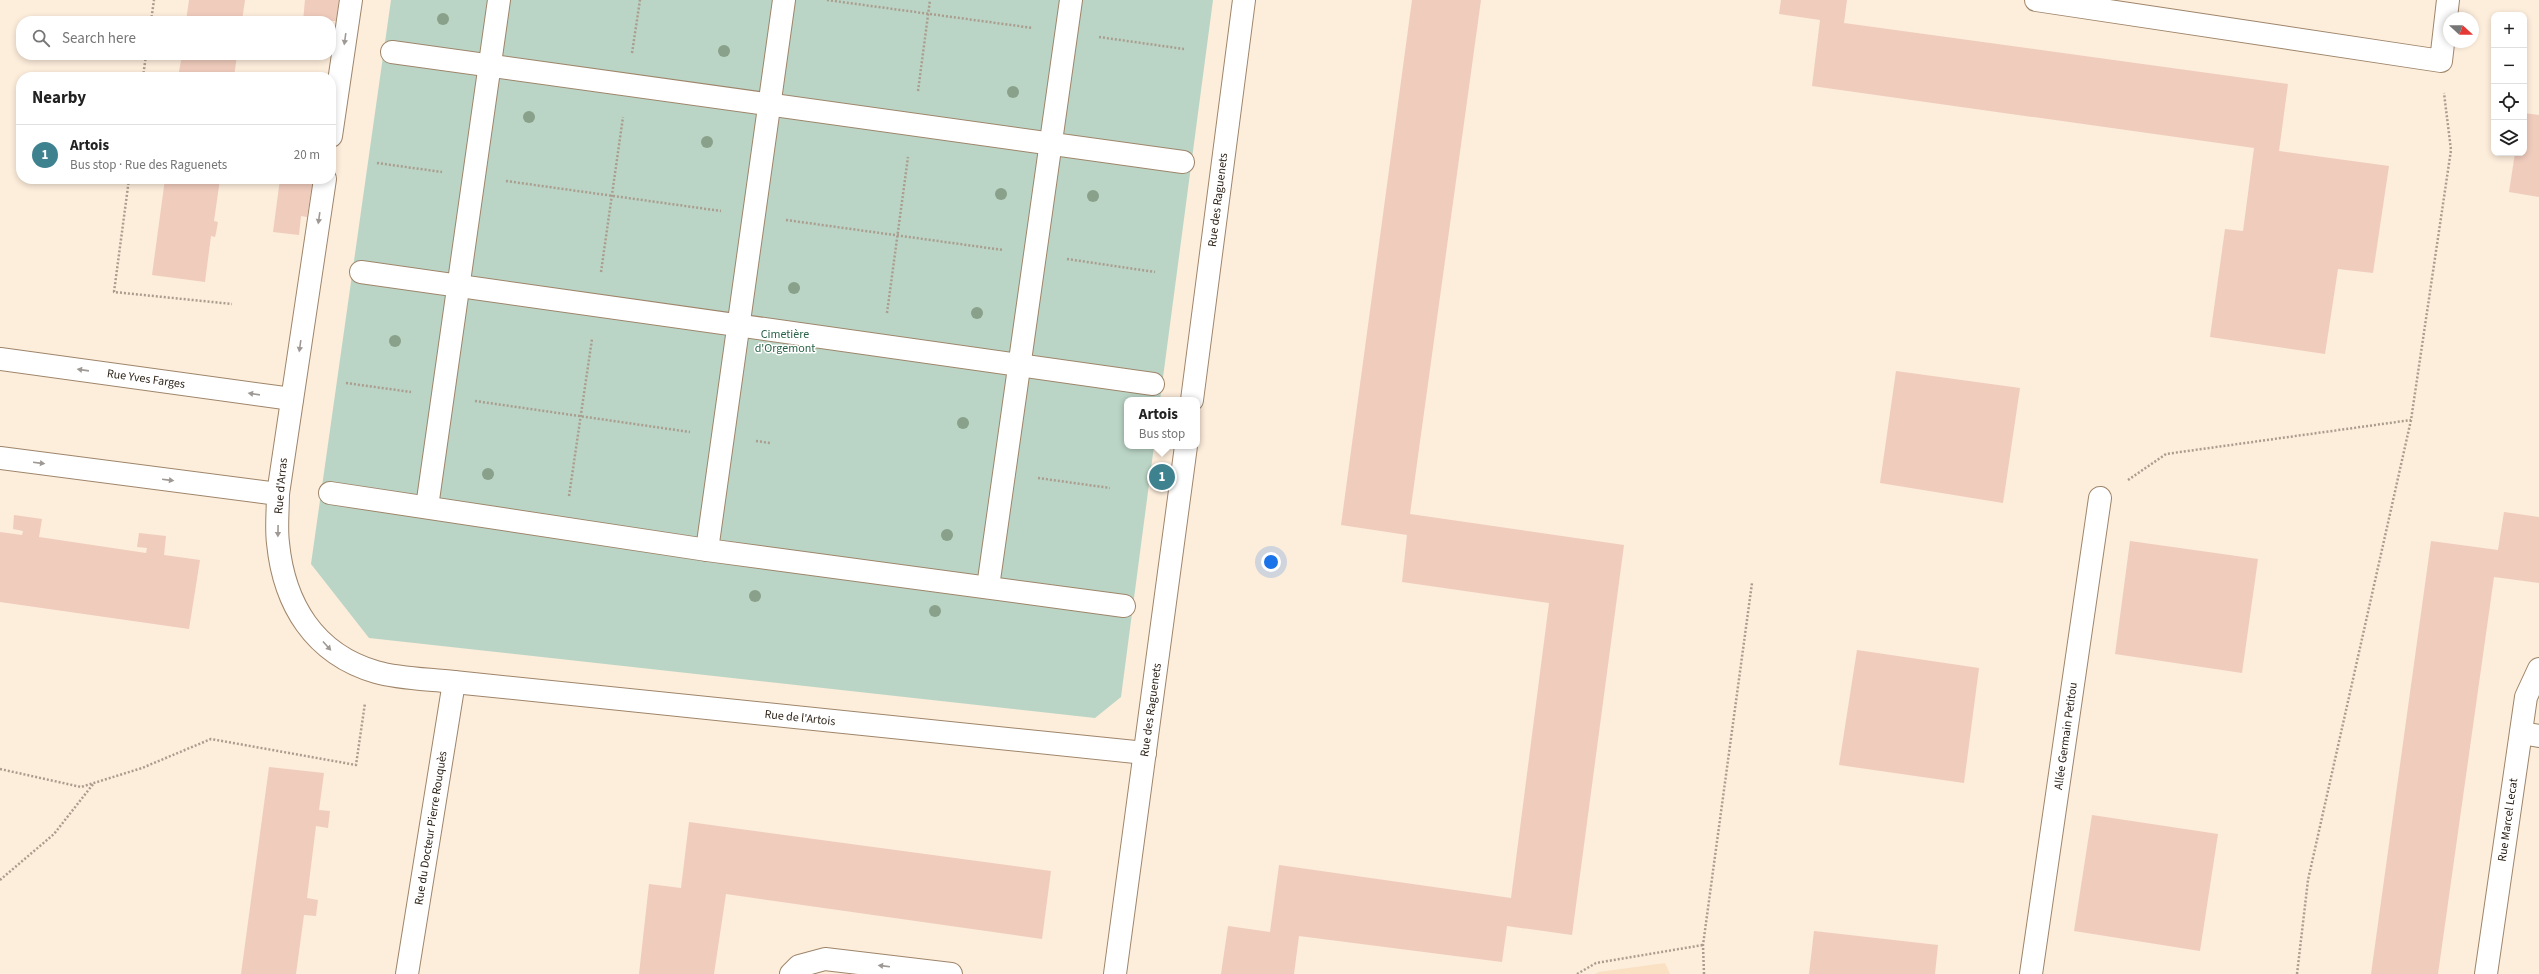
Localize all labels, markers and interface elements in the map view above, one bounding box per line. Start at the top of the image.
north arrow [2443,12,2479,48]
map controls [2491,12,2527,156]
button: + [2491,12,2527,48]
search box [16,16,336,60]
icon: search [30,27,52,49]
text: Search here [62,28,136,49]
one-way arrow [342,33,348,45]
button: − [2491,48,2527,84]
button: locate [2491,84,2527,120]
text: Nearby [32,86,86,110]
button: layers [2491,120,2527,156]
text: Artois [70,135,109,156]
text: 1 [42,146,48,164]
text: 20 m [294,146,320,164]
street label: Rue des Raguenets [1204,152,1232,248]
text: Bus stop · Rue des Raguenets [70,156,227,174]
one-way arrow [316,212,322,224]
park label: Cimetière d'Orgemont [755,326,815,357]
one-way arrow [297,340,303,352]
street label: Rue Yves Farges [106,365,186,393]
one-way arrow [77,367,89,373]
one-way arrow [248,391,260,397]
popup [1124,397,1200,449]
text: Artois [1139,404,1178,425]
text: Bus stop [1139,425,1185,443]
street label: Rue d'Arras [270,457,292,515]
one-way arrow [33,460,45,466]
pin: 1 [1149,462,1175,492]
one-way arrow [162,477,174,483]
one-way arrow [275,525,281,538]
your location [1261,552,1281,572]
one-way arrow [322,641,331,652]
street label: Rue des Raguenets [1136,662,1166,758]
street label: Allée Germain Petitou [2050,681,2082,791]
street label: Rue de l'Artois [764,706,836,730]
street label: Rue du Docteur Pierre Rouquès [410,750,452,906]
street label: Rue Marcel Lecat [2494,777,2522,863]
one-way arrow [878,963,890,969]

